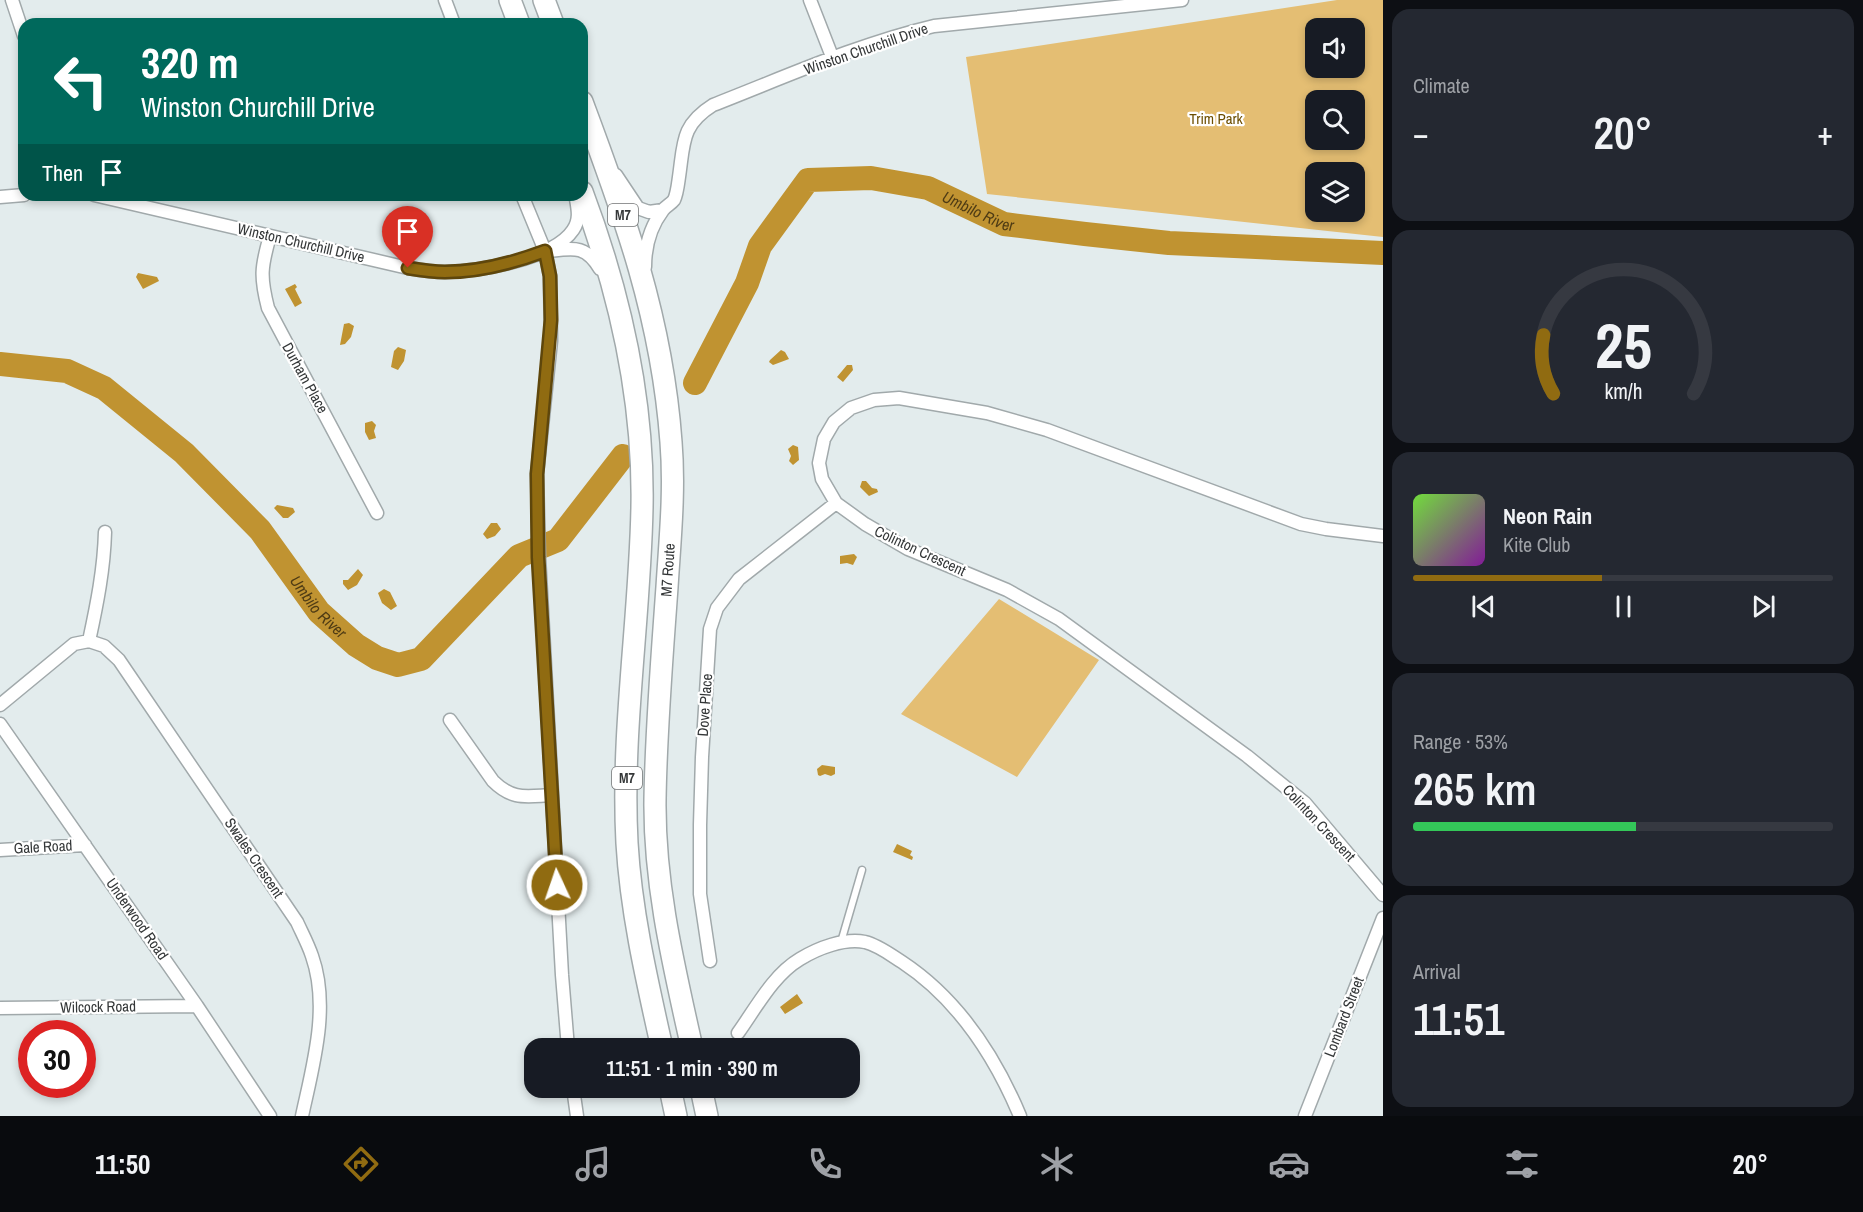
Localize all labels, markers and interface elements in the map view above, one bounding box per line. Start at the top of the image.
street label: Winston Churchill Drive [801,17,931,80]
map controls [1305,18,1365,222]
button: sound [1305,18,1365,78]
text: 320 m [141,35,239,91]
icon: left [42,42,120,120]
text: Climate [1413,72,1470,99]
text: Winston Churchill Drive [141,89,375,125]
button: search [1305,90,1365,150]
text: 20° [1593,102,1653,163]
park label: Trim Park [1189,108,1244,129]
text: − [1413,111,1429,155]
text: + [1817,111,1833,155]
icon: arrive [95,156,128,189]
text: Then [42,158,83,188]
button: layers [1305,162,1365,222]
water label: Umbilo River [939,185,1016,236]
road number: M7 [608,204,638,226]
pin [382,206,433,268]
icon: arrive [391,215,424,248]
street label: Winston Churchill Drive [235,218,367,267]
text: 25 [1595,303,1651,387]
street label: Durham Place [277,339,334,417]
text: km/h [1604,377,1642,406]
text: Neon Rain [1503,501,1592,531]
street label: Colinton Crescent [871,520,970,581]
text: Kite Club [1503,531,1570,558]
street label: M7 Route [655,542,680,597]
water label: Umbilo River [285,571,352,643]
icon: previous [1467,590,1500,623]
icon: pause [1607,590,1640,623]
icon: next [1747,590,1780,623]
street label: Dove Place [692,673,717,737]
text: Range · 53% [1413,728,1508,755]
text: 265 km [1413,758,1537,819]
road number: M7 [612,767,642,789]
street label: Colinton Crescent [1278,779,1361,866]
street label: Swales Crescent [220,814,289,902]
street label: Gale Road [13,834,73,859]
position arrow [525,853,589,917]
street label: Underwood Road [101,873,173,964]
text: Arrival [1413,958,1460,985]
street label: Lombard Street [1319,973,1369,1060]
text: 11:51 [1413,988,1504,1049]
street label: Wilcock Road [60,995,136,1018]
speed limit sign: 30 [18,1020,96,1098]
text: 11:51 · 1 min · 390 m [606,1053,778,1083]
icon: directions [340,1143,382,1185]
icon: music [572,1143,614,1185]
icon: phone [804,1143,846,1185]
icon: climate [1036,1143,1078,1185]
icon: car [1268,1143,1310,1185]
icon: filters [1501,1143,1543,1185]
text: 11:50 [95,1146,150,1182]
text: 20° [1733,1146,1768,1182]

